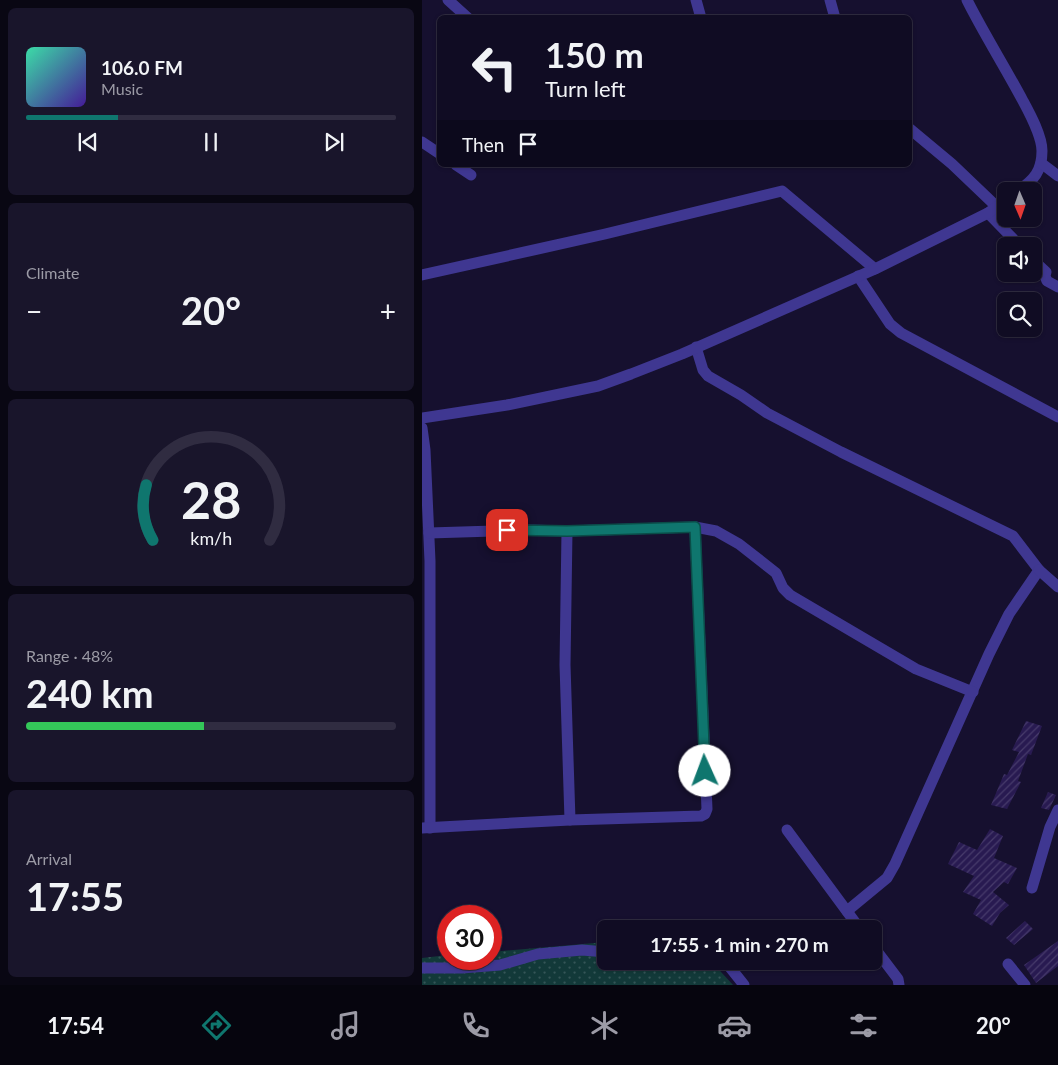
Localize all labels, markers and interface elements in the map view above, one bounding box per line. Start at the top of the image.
text: 150 m [545,33,644,75]
icon: left [462,35,527,100]
text: 106.0 FM [101,56,183,79]
text: Turn left [545,75,626,102]
text: Music [101,79,143,98]
icon: previous [74,128,102,156]
icon: pause [197,128,225,156]
icon: next [320,128,348,156]
icon: arrive [514,130,542,158]
text: Then [462,133,504,156]
north arrow [997,182,1042,228]
map controls [997,182,1042,337]
button: sound [997,237,1042,282]
text: Climate [26,263,79,282]
text: 20° [181,287,241,333]
button: search [997,292,1042,337]
text: − [26,294,42,328]
text: + [380,294,396,328]
text: 28 [181,468,241,530]
pin [486,509,528,551]
icon: arrive [493,516,521,544]
text: km/h [190,527,232,549]
text: Range · 48% [26,646,113,665]
text: 240 km [26,670,154,716]
position arrow [678,744,730,796]
text: Arrival [26,849,72,868]
text: 17:55 [26,873,124,919]
speed limit sign: 30 [437,905,502,970]
text: 17:55 · 1 min · 270 m [650,933,829,956]
icon: directions [199,1008,234,1043]
icon: music [328,1008,363,1043]
icon: phone [458,1008,493,1043]
icon: climate [587,1008,622,1043]
icon: car [717,1008,752,1043]
icon: filters [846,1008,881,1043]
text: 17:54 [47,1012,104,1039]
text: 20° [976,1012,1011,1039]

